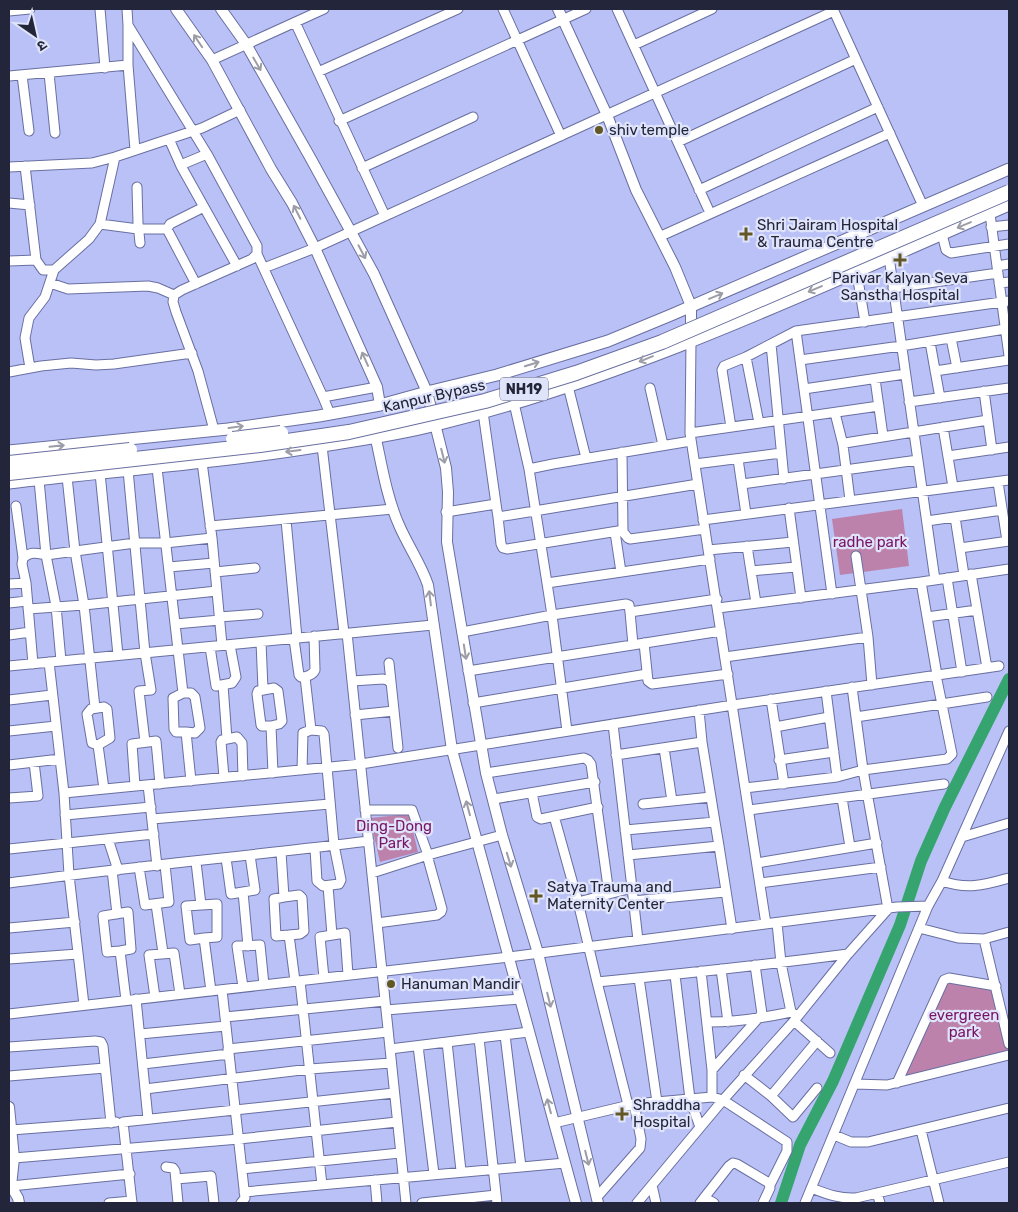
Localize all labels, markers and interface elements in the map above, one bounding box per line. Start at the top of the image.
north arrow [10,10,60,60]
one-way arrow [193,34,203,48]
text: उ [33,36,50,55]
one-way arrow [252,57,262,72]
place label: shiv temple [609,121,689,139]
marker: shiv temple [593,124,605,136]
one-way arrow [292,205,301,220]
place label: Shri Jairam Hospital & Trauma Centre [757,216,898,251]
one-way arrow [957,221,972,230]
marker: Shri Jairam Hospital & Trauma Centre [739,227,753,241]
one-way arrow [357,245,367,259]
marker: Parivar Kalyan Seva Sanstha Hospital [893,253,907,267]
place label: Parivar Kalyan Seva Sanstha Hospital [832,269,968,304]
one-way arrow [808,285,823,294]
one-way arrow [709,290,724,299]
one-way arrow [360,352,369,367]
one-way arrow [639,355,654,364]
one-way arrow [523,359,539,369]
street label: Kanpur Bypass [381,375,487,416]
road number: NH19 [500,378,548,400]
one-way arrow [228,422,244,432]
one-way arrow [49,441,65,451]
one-way arrow [285,446,301,456]
one-way arrow [439,448,448,464]
park label: radhe park [833,533,908,551]
one-way arrow [424,590,434,606]
one-way arrow [460,643,470,659]
one-way arrow [463,801,472,817]
park label: Ding-Dong Park [356,817,432,852]
one-way arrow [505,851,515,867]
place label: Satya Trauma and Maternity Center [547,878,672,913]
marker: Satya Trauma and Maternity Center [529,889,543,903]
place label: Hanuman Mandir [401,975,520,993]
marker: Hanuman Mandir [385,978,397,990]
one-way arrow [545,992,554,1008]
park label: evergreen park [929,1006,999,1041]
place label: Shraddha Hospital [633,1096,701,1131]
one-way arrow [544,1098,554,1114]
marker: Shraddha Hospital [615,1107,629,1121]
one-way arrow [583,1150,592,1166]

